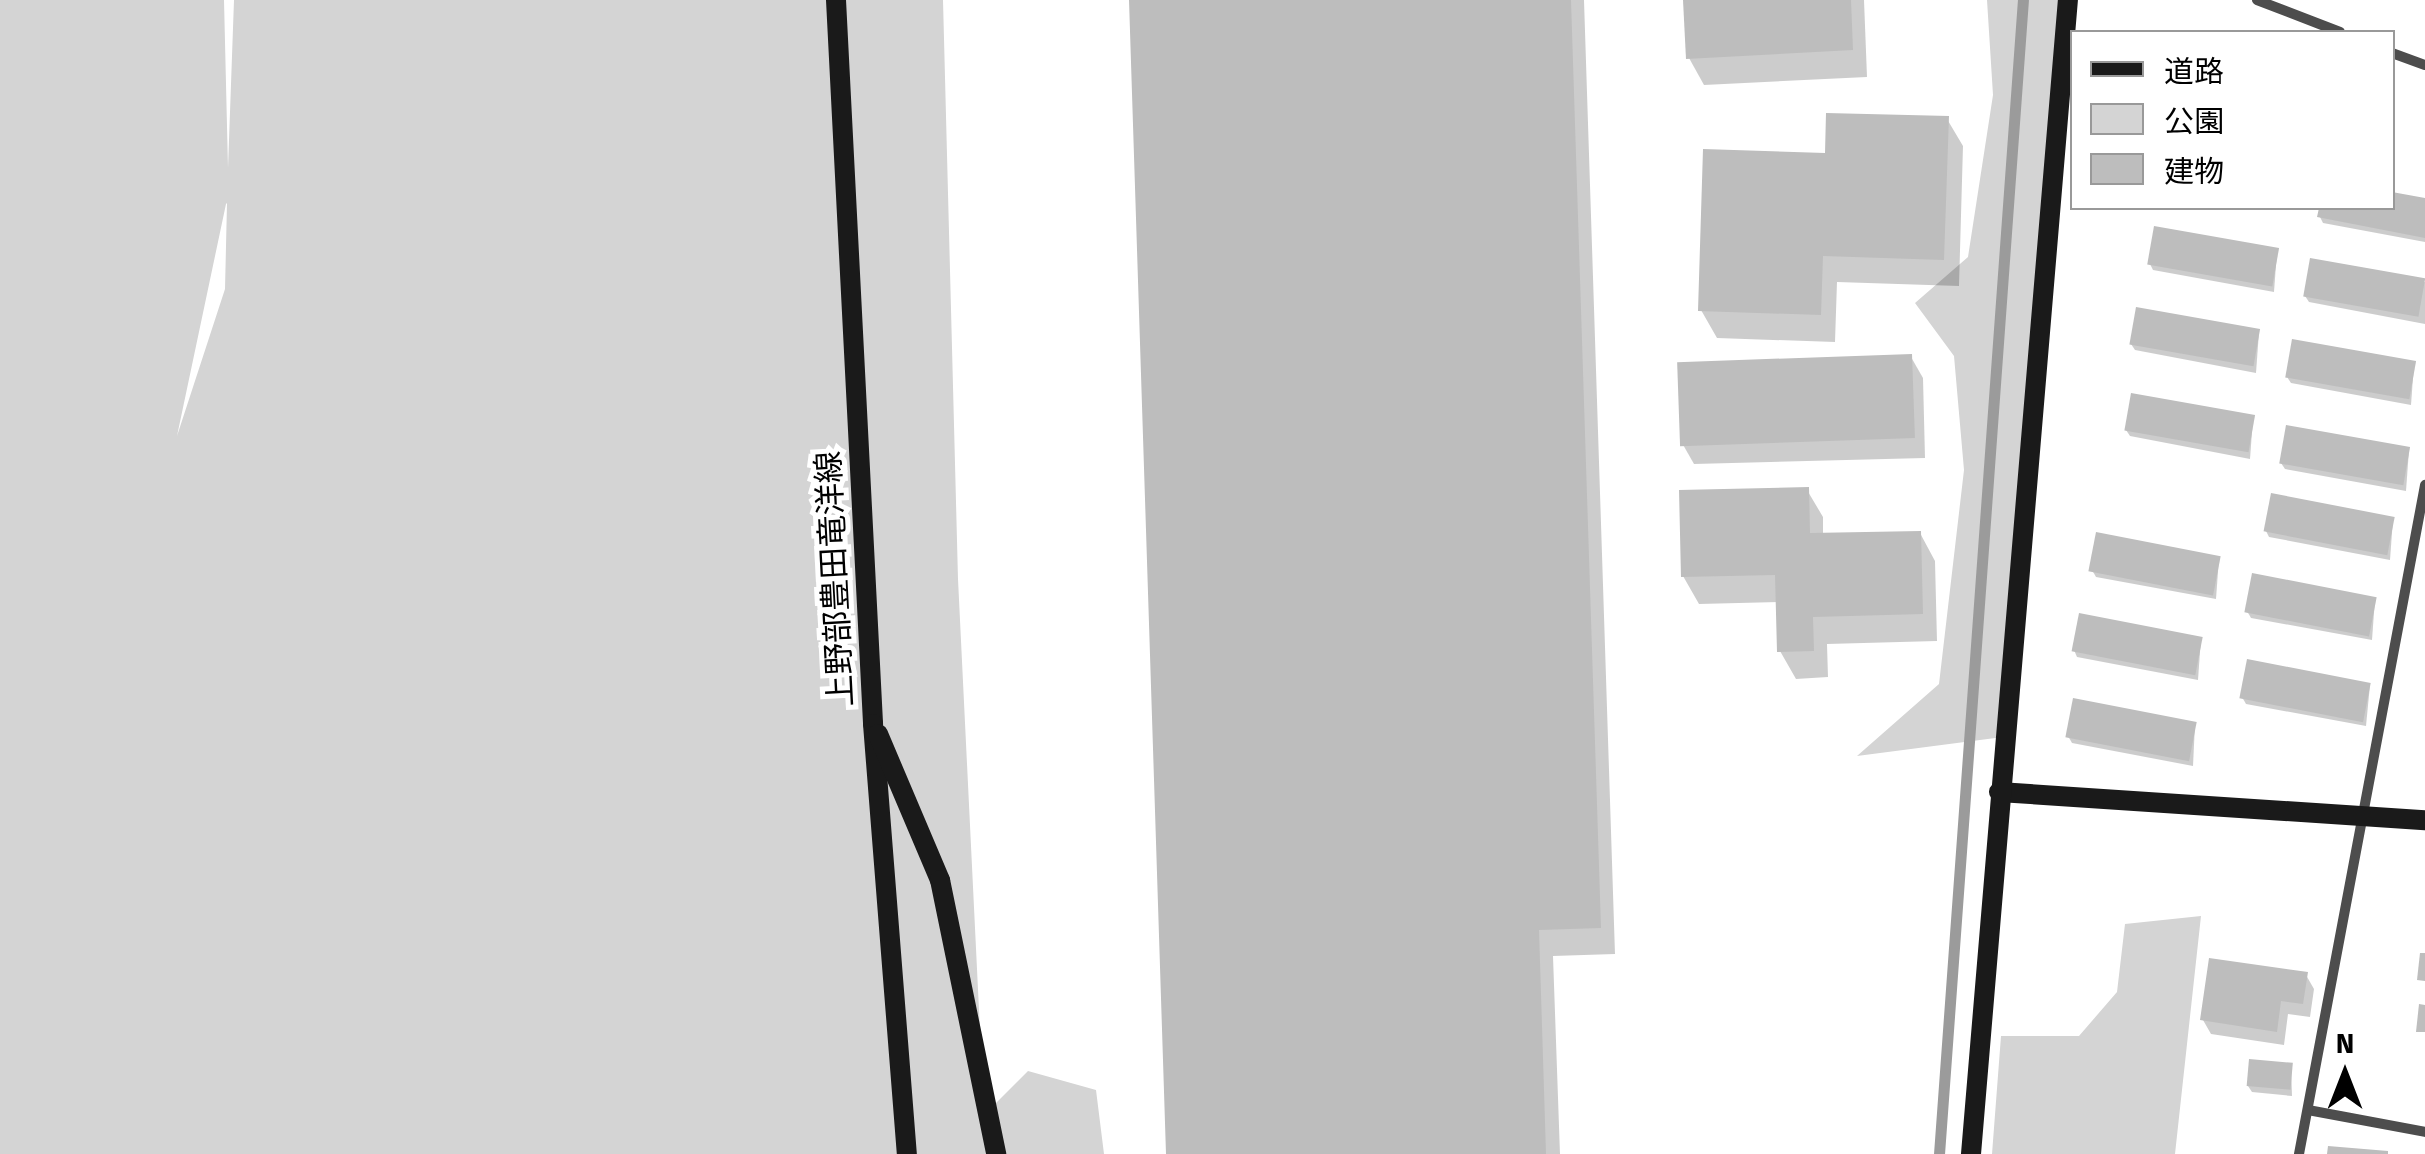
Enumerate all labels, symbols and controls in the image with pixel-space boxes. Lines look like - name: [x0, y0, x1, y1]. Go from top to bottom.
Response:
- legend: [2070, 30, 2395, 210]
- text: 道路: [2164, 54, 2224, 90]
- text: 公園: [2164, 104, 2224, 140]
- text: 建物: [2164, 154, 2224, 190]
- street label: 上野部豊田竜洋線: [809, 450, 861, 708]
- north arrow: [2295, 1024, 2395, 1124]
- text: N: [2336, 1027, 2354, 1060]

